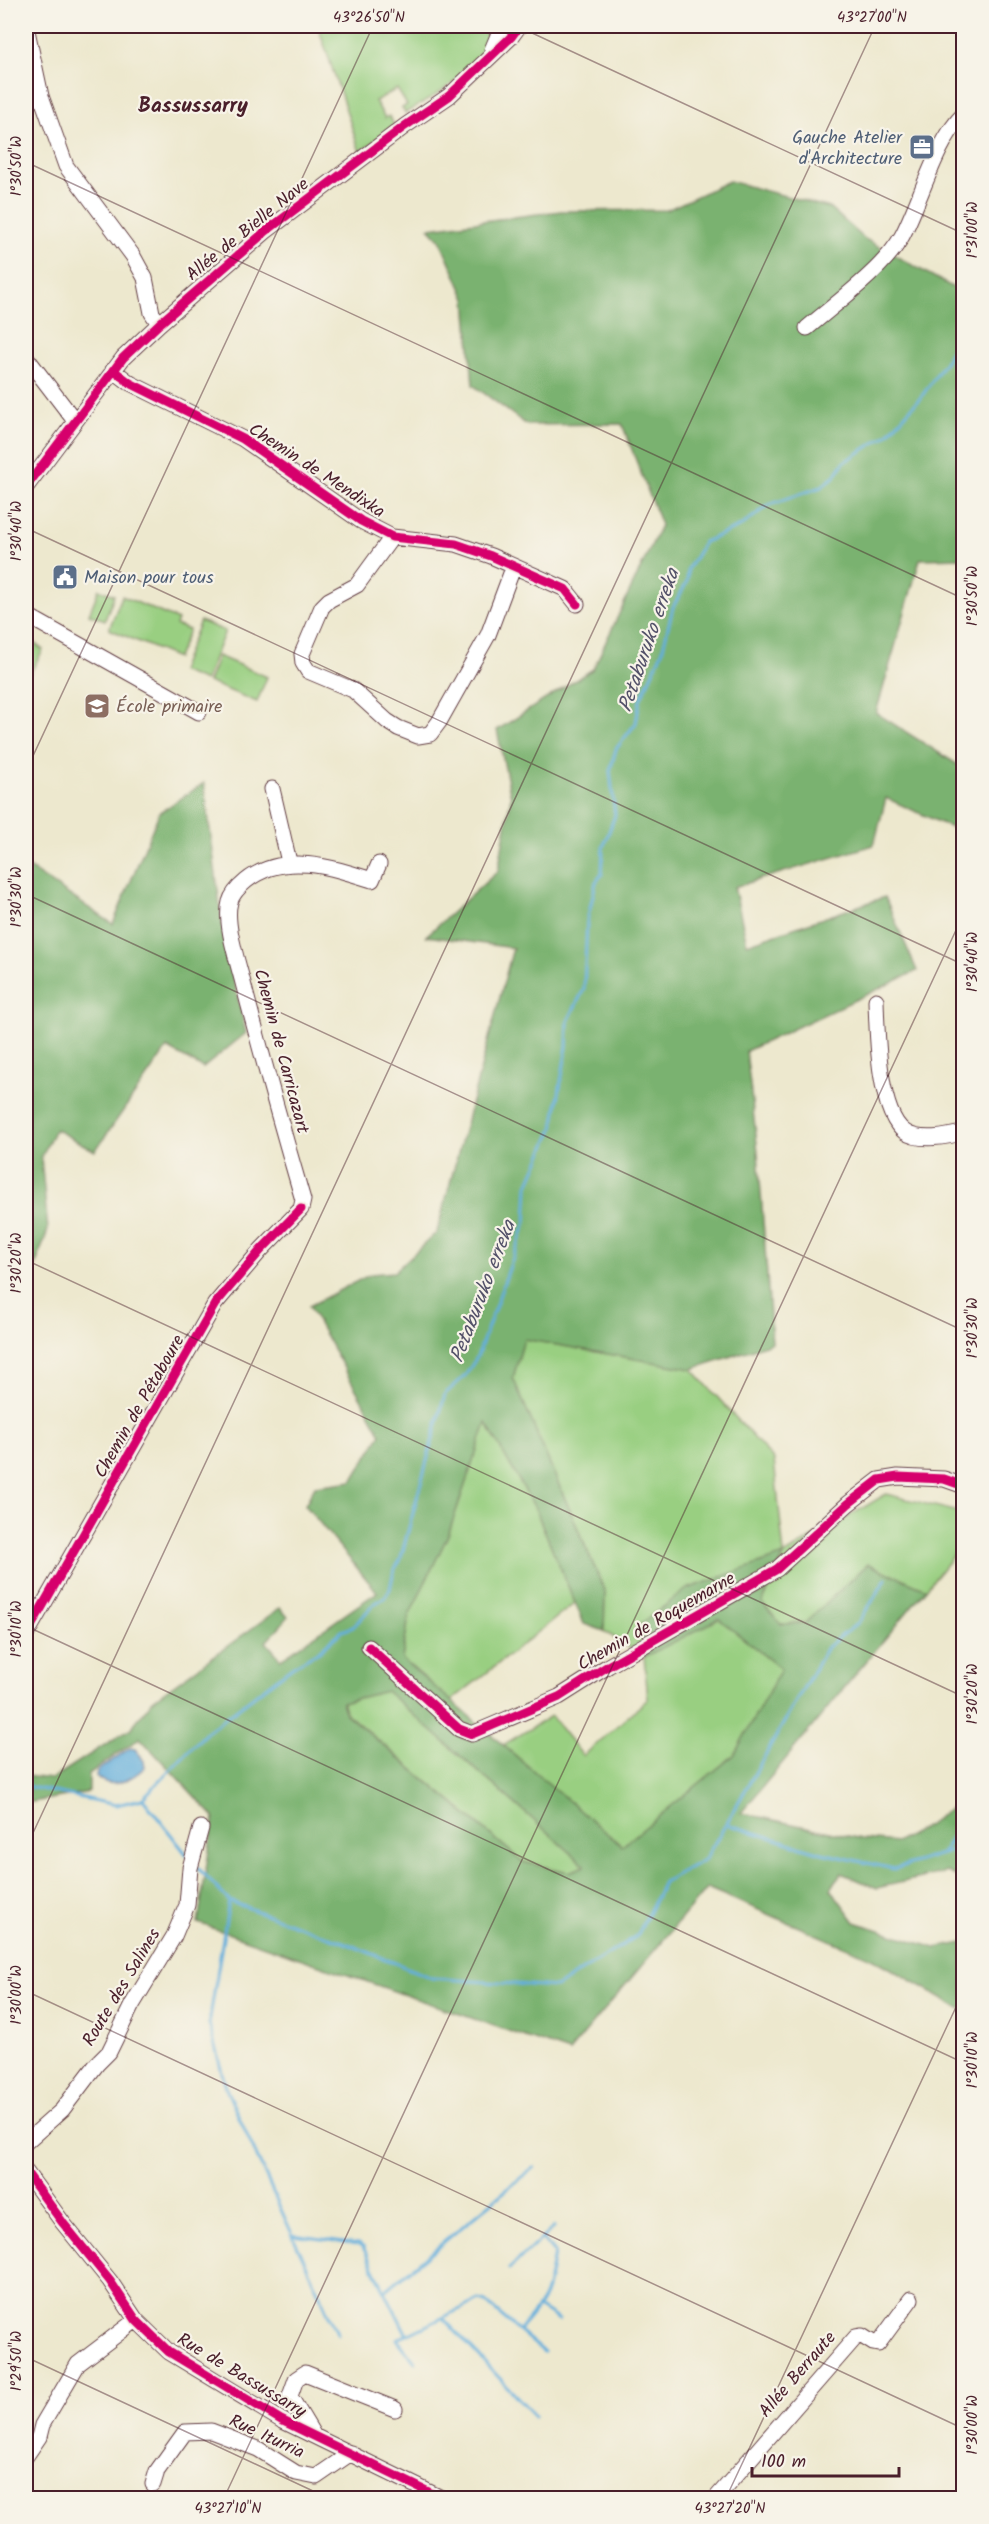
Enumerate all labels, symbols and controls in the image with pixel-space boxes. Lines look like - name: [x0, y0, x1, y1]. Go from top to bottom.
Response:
- text: 43°26'50"N: [333, 6, 405, 30]
- text: 43°27'00"N: [837, 6, 907, 30]
- district label: Bassussarry: [138, 90, 248, 123]
- place label: Gauche Atelier d'Architecture: [792, 124, 903, 174]
- office icon: Gauche Atelier d'Architecture: [907, 132, 937, 162]
- text: 1°30'50"W: [5, 136, 29, 196]
- street label: Allée de Bielle Nave: [180, 171, 316, 289]
- text: 1°31'00"W: [961, 201, 985, 258]
- street label: Chemin de Mendixka: [242, 416, 390, 526]
- text: 1°30'40"W: [5, 500, 29, 561]
- public building icon: Maison pour tous: [50, 562, 80, 592]
- water label: Petaburuko erreka: [610, 563, 690, 717]
- place label: Maison pour tous: [84, 564, 214, 593]
- text: 1°30'50"W: [961, 566, 985, 626]
- school or university icon: École primaire: [82, 691, 112, 721]
- place label: École primaire: [116, 693, 222, 722]
- text: 1°30'30"W: [5, 866, 29, 927]
- text: 1°30'40"W: [961, 931, 985, 992]
- street label: Chemin de Carricazart: [245, 966, 317, 1138]
- water label: Petaburuko erreka: [442, 1215, 526, 1367]
- text: 1°30'20"W: [5, 1232, 29, 1293]
- text: 1°30'30"W: [961, 1297, 985, 1358]
- street label: Chemin de Pétaboure: [87, 1330, 193, 1484]
- street label: Chemin de Roquemarne: [572, 1565, 741, 1680]
- text: 1°30'10"W: [5, 1600, 29, 1657]
- text: 1°30'20"W: [961, 1663, 985, 1724]
- street label: Route des Salines: [75, 1923, 169, 2053]
- text: 1°30'00"W: [5, 1965, 29, 2025]
- text: 1°30'10"W: [961, 2031, 985, 2088]
- street label: Allée Berraute: [752, 2325, 844, 2425]
- street label: Rue de Bassussarry: [171, 2326, 312, 2427]
- text: 1°29'50"W: [5, 2331, 29, 2391]
- text: 1°30'00"W: [961, 2395, 985, 2455]
- street label: Rue Iturria: [224, 2407, 309, 2467]
- scale bar: [752, 2440, 899, 2478]
- text: 100 m: [761, 2448, 806, 2477]
- text: 43°27'10"N: [194, 2497, 262, 2521]
- text: 43°27'20"N: [694, 2497, 766, 2521]

